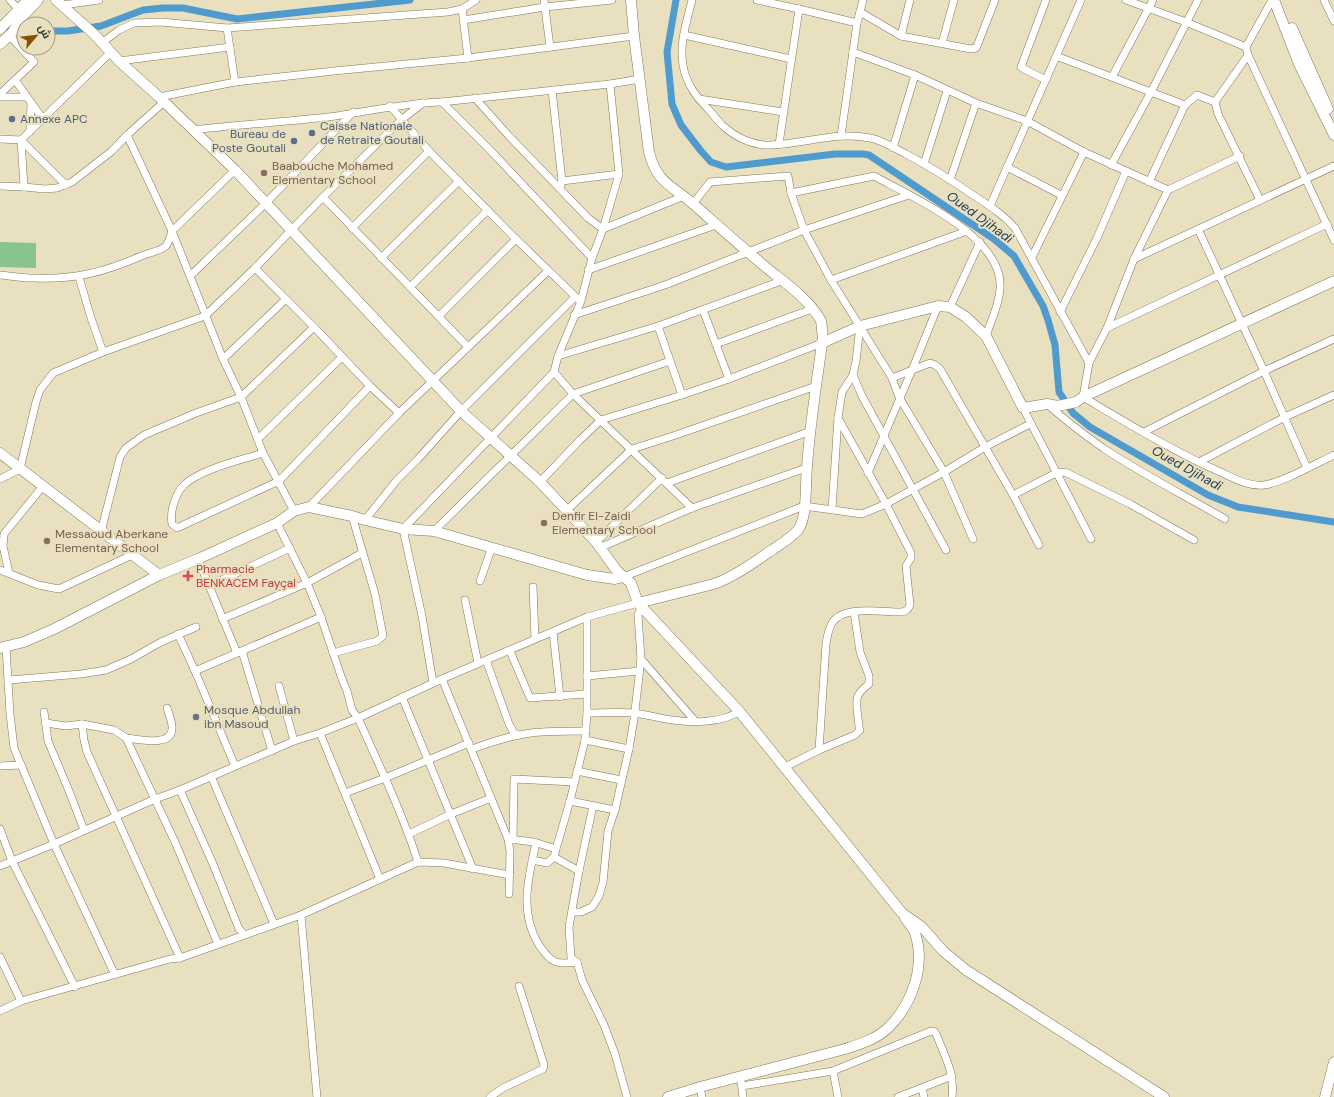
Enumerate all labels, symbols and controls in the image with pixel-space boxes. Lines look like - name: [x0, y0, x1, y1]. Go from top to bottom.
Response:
- north arrow: [16, 16, 56, 56]
- text: ش: [35, 22, 54, 41]
- place label: Annexe APC: [20, 111, 88, 127]
- marker: Annexe APC: [7, 114, 17, 124]
- place label: Caisse Nationale de Retraite Goutali: [320, 118, 424, 148]
- place label: Bureau de Poste Goutali: [212, 126, 286, 156]
- marker: Caisse Nationale de Retraite Goutali: [307, 128, 317, 138]
- marker: Bureau de Poste Goutali: [289, 136, 299, 146]
- place label: Baabouche Mohamed Elementary School: [272, 158, 393, 188]
- marker: Baabouche Mohamed Elementary School: [259, 168, 269, 178]
- water label: Oued Djihadi: [943, 187, 1017, 247]
- water label: Oued Djihadi: [1149, 442, 1226, 495]
- place label: Denfir El-Zaidi Elementary School: [552, 508, 656, 538]
- marker: Denfir El-Zaidi Elementary School: [539, 518, 549, 528]
- place label: Messaoud Aberkane Elementary School: [55, 526, 168, 556]
- marker: Messaoud Aberkane Elementary School: [42, 536, 52, 546]
- place label: Pharmacie BENKACEM Fayçal: [196, 561, 296, 591]
- marker: Pharmacie BENKACEM Fayçal: [183, 571, 193, 581]
- place label: Mosque Abdullah ibn Masoud: [204, 702, 300, 732]
- marker: Mosque Abdullah ibn Masoud: [191, 712, 201, 722]

